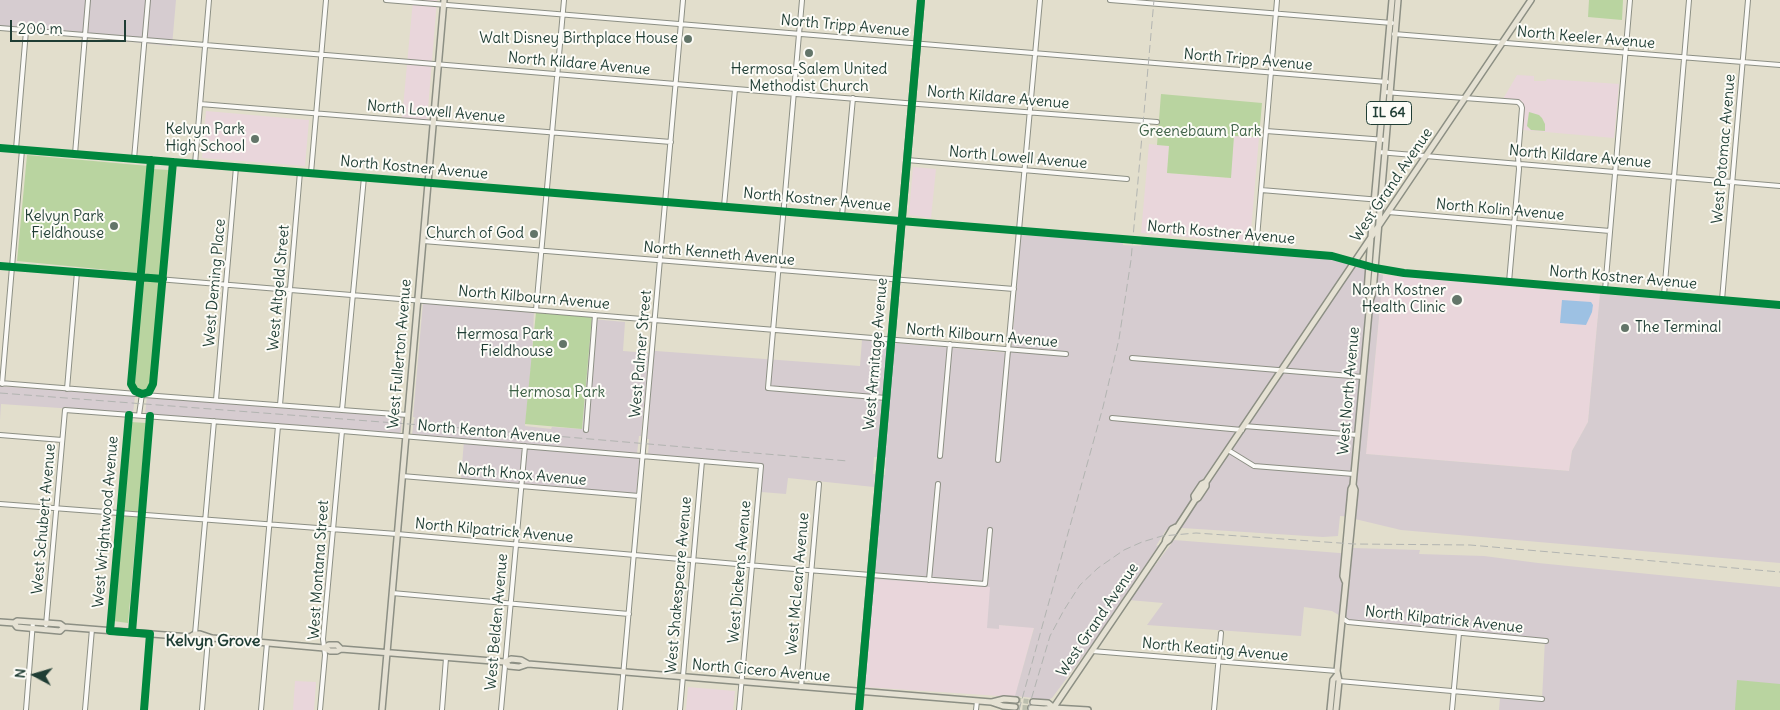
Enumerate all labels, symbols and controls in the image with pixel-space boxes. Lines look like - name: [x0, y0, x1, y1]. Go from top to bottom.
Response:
- scale bar: [12, 10, 129, 42]
- street label: North Tripp Avenue: [780, 11, 910, 41]
- text: 200 m: [18, 19, 63, 38]
- street label: North Keeler Avenue: [1516, 23, 1656, 53]
- place label: Walt Disney Birthplace House: [479, 30, 678, 48]
- marker: Walt Disney Birthplace House: [682, 33, 694, 45]
- street label: North Tripp Avenue: [1183, 45, 1313, 75]
- marker: Hermosa-Salem United Methodist Church: [803, 47, 815, 59]
- street label: North Kildare Avenue: [507, 49, 651, 79]
- place label: Hermosa-Salem United Methodist Church: [731, 61, 887, 96]
- street label: West Potomac Avenue: [1708, 73, 1740, 225]
- street label: North Kildare Avenue: [926, 83, 1070, 113]
- street label: North Lowell Avenue: [366, 97, 506, 127]
- road number: IL 64: [1366, 102, 1412, 125]
- place label: Kelvyn Park High School: [165, 121, 245, 156]
- park label: Greenebaum Park: [1139, 123, 1261, 141]
- street label: West Grand Avenue: [1347, 125, 1437, 245]
- marker: Kelvyn Park High School: [249, 133, 261, 145]
- street label: North Kildare Avenue: [1508, 142, 1652, 172]
- street label: North Lowell Avenue: [948, 143, 1088, 173]
- street label: North Kostner Avenue: [339, 153, 489, 183]
- street label: North Kostner Avenue: [742, 185, 892, 215]
- street label: North Kolin Avenue: [1435, 195, 1565, 225]
- place label: Kelvyn Park Fieldhouse: [25, 208, 104, 243]
- street label: West Deming Place: [200, 218, 230, 348]
- street label: North Kostner Avenue: [1146, 218, 1296, 248]
- marker: Kelvyn Park Fieldhouse: [108, 220, 120, 232]
- street label: West Altgeld Street: [265, 224, 293, 352]
- place label: Church of God: [426, 225, 524, 243]
- marker: Church of God: [528, 228, 540, 240]
- street label: North Kenneth Avenue: [642, 238, 796, 270]
- street label: North Kostner Avenue: [1548, 263, 1698, 293]
- street label: West Armitage Avenue: [860, 277, 892, 431]
- street label: West Fullerton Avenue: [384, 278, 416, 430]
- street label: North Kilbourn Avenue: [457, 282, 611, 314]
- place label: North Kostner Health Clinic: [1352, 282, 1446, 317]
- street label: West Palmer Street: [626, 289, 656, 419]
- marker: North Kostner Health Clinic: [1450, 293, 1464, 307]
- place label: The Terminal: [1635, 319, 1721, 337]
- street label: North Kilbourn Avenue: [905, 320, 1059, 352]
- marker: The Terminal: [1619, 322, 1631, 334]
- place label: Hermosa Park Fieldhouse: [457, 326, 553, 361]
- street label: West North Avenue: [1334, 326, 1364, 456]
- marker: Hermosa Park Fieldhouse: [557, 338, 569, 350]
- park label: Hermosa Park: [509, 384, 605, 402]
- street label: North Kenton Avenue: [417, 417, 561, 447]
- street label: West Wrightwood Avenue: [90, 435, 122, 609]
- street label: West Schubert Avenue: [28, 443, 60, 595]
- street label: North Knox Avenue: [457, 460, 587, 490]
- street label: West Shakespeare Avenue: [662, 496, 696, 674]
- street label: West Montana Street: [305, 499, 333, 641]
- street label: West Dickens Avenue: [725, 500, 755, 644]
- street label: West McLean Avenue: [783, 512, 813, 656]
- street label: North Kilpatrick Avenue: [414, 515, 574, 547]
- street label: West Belden Avenue: [482, 553, 512, 691]
- street label: West Grand Avenue: [1053, 560, 1143, 680]
- street label: North Kilpatrick Avenue: [1364, 603, 1524, 637]
- district label: Kelvyn Grove: [166, 631, 260, 651]
- street label: North Keating Avenue: [1141, 635, 1289, 665]
- north arrow: [10, 650, 60, 700]
- street label: North Cicero Avenue: [691, 656, 831, 686]
- text: N: [11, 668, 30, 679]

